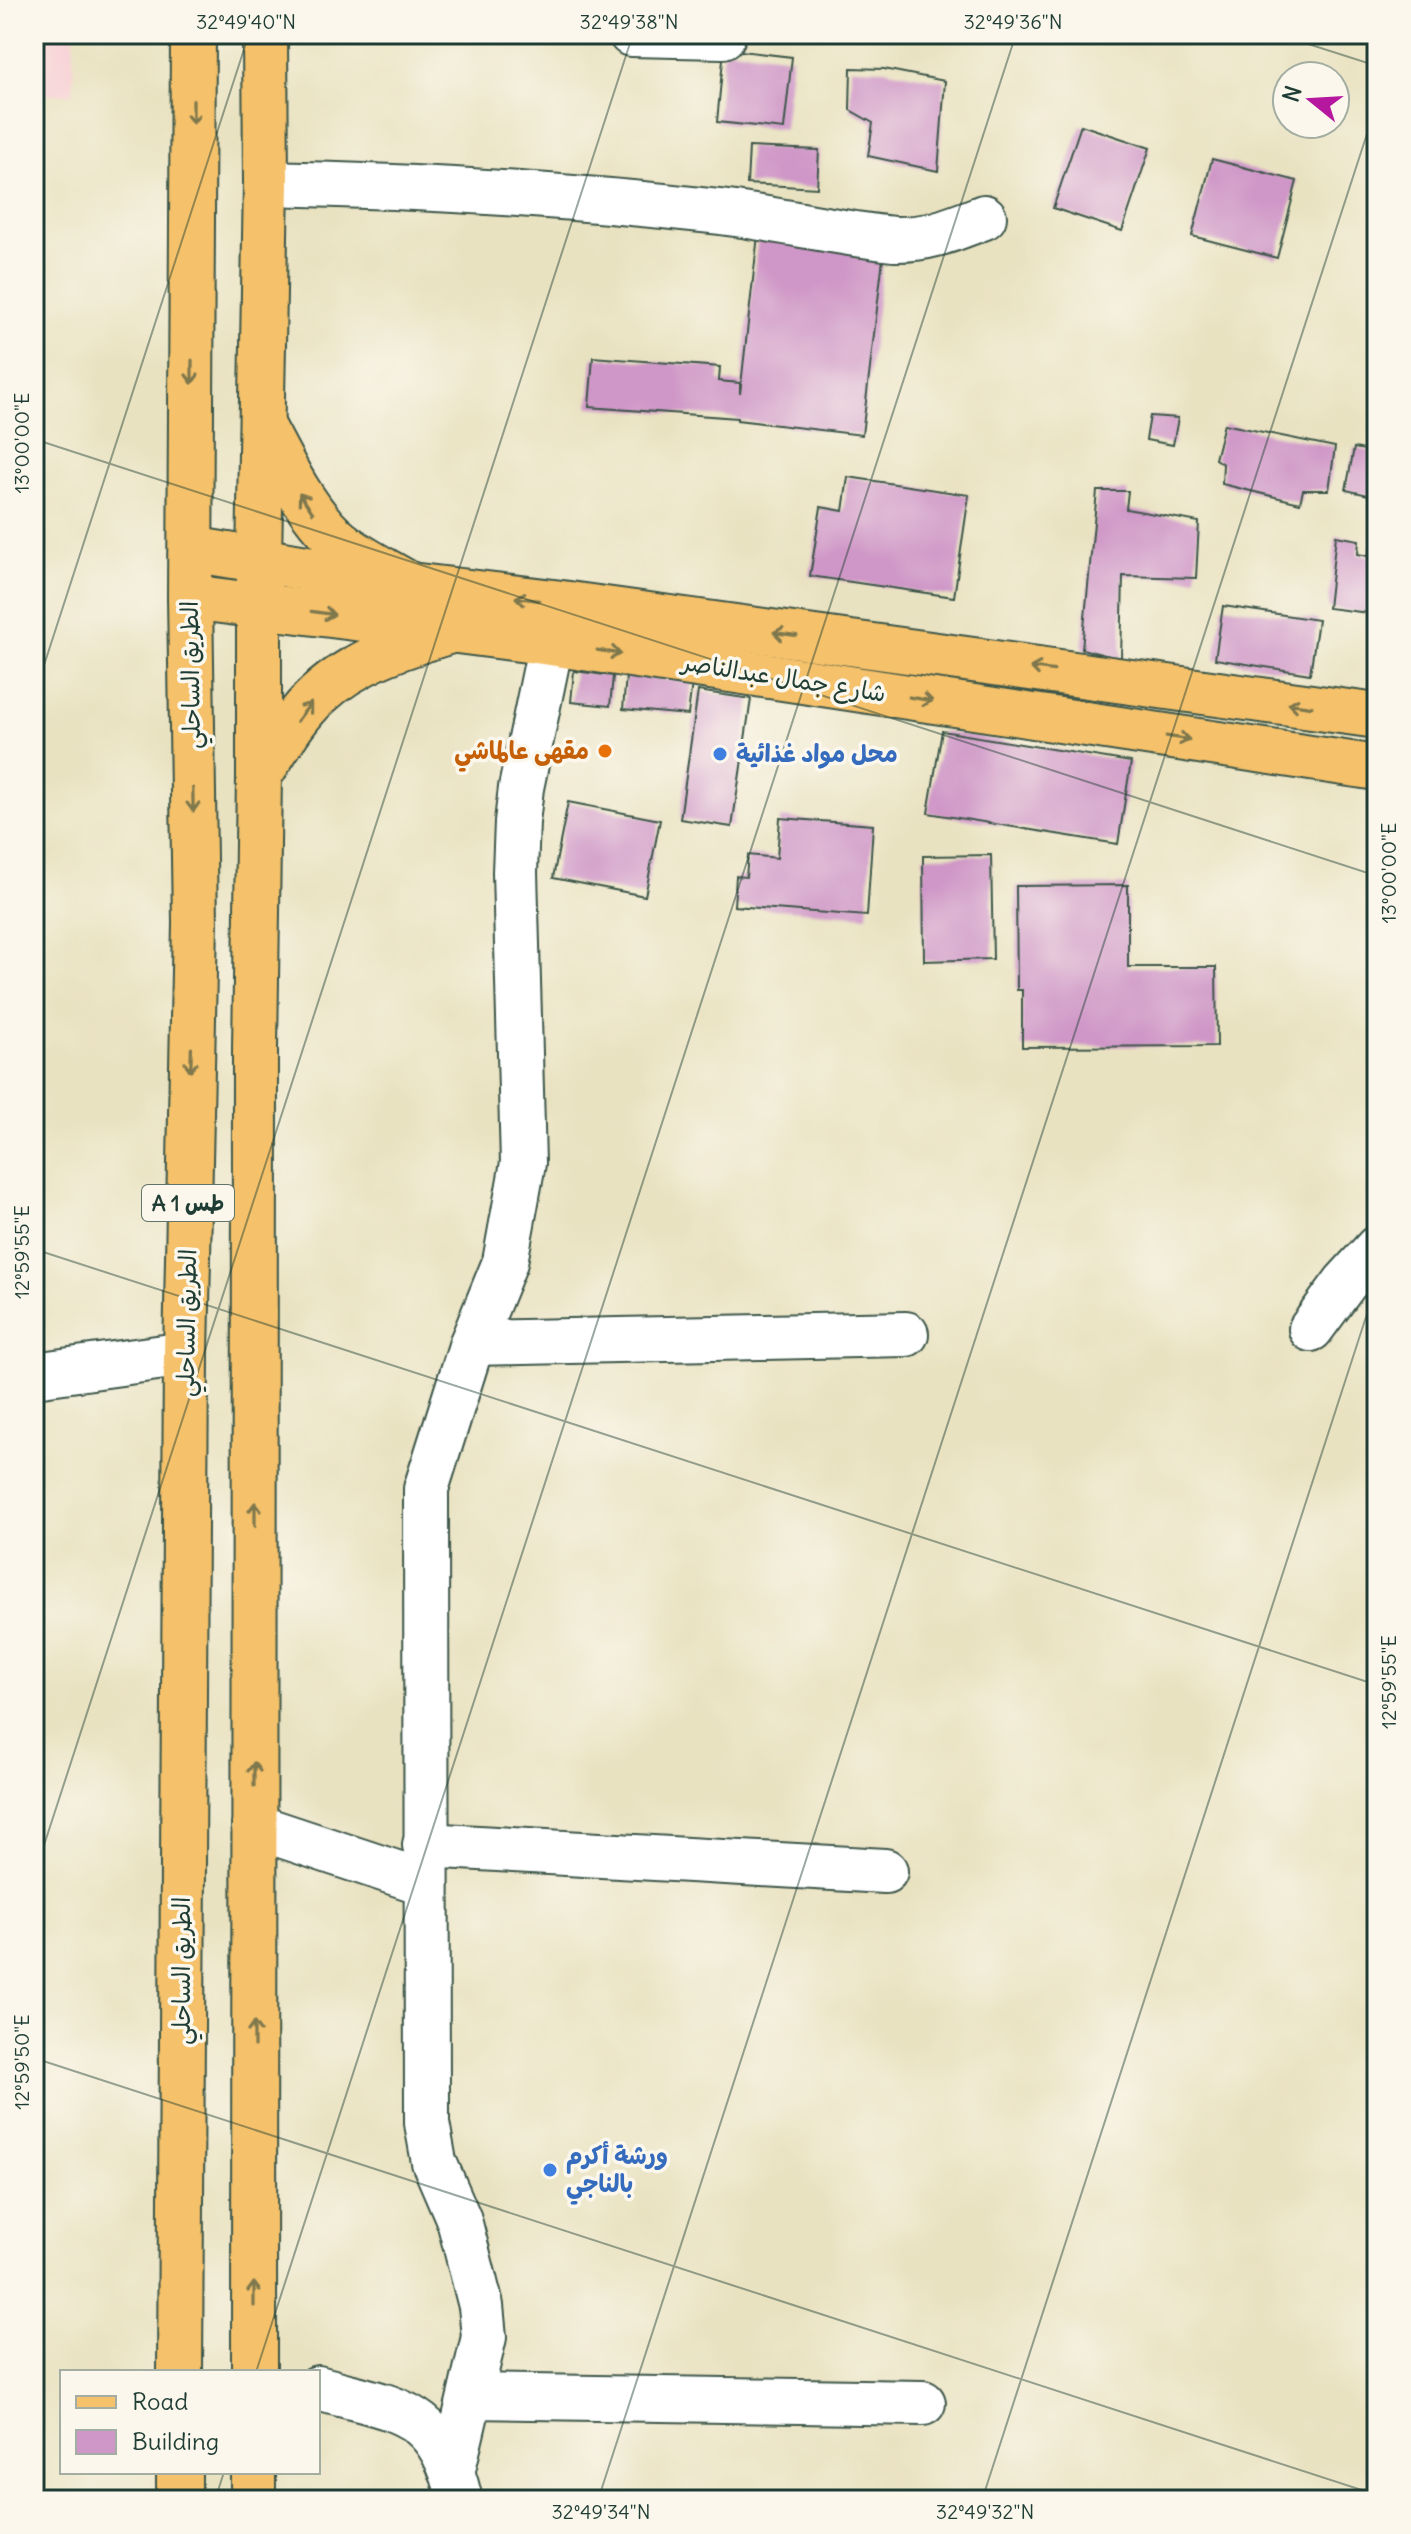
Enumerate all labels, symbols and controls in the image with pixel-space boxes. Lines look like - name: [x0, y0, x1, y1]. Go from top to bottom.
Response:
- text: 32°49'40"N: [196, 9, 296, 34]
- text: 32°49'38"N: [580, 9, 678, 34]
- text: 32°49'36"N: [964, 9, 1062, 34]
- north arrow: [1271, 60, 1351, 140]
- text: N: [1276, 82, 1308, 105]
- one-way arrow: [185, 98, 201, 125]
- one-way arrow: [184, 358, 200, 385]
- text: 13°00'00"E: [9, 392, 34, 494]
- one-way arrow: [298, 492, 314, 514]
- one-way arrow: [514, 591, 541, 606]
- street label: الطريق الساحلي: [174, 601, 213, 749]
- one-way arrow: [310, 606, 335, 621]
- one-way arrow: [773, 626, 798, 641]
- one-way arrow: [596, 645, 621, 660]
- street label: شارع جمال عبدالناصر: [678, 646, 888, 711]
- one-way arrow: [1030, 661, 1055, 676]
- one-way arrow: [908, 692, 933, 707]
- one-way arrow: [1288, 697, 1313, 712]
- one-way arrow: [296, 702, 313, 723]
- one-way arrow: [1165, 731, 1190, 746]
- place label: مقهى عالماشي: [454, 735, 589, 772]
- place label: محل مواد غذائية: [736, 738, 898, 769]
- marker: مقهى عالماشي: [596, 742, 614, 760]
- marker: محل مواد غذائية: [711, 745, 729, 763]
- one-way arrow: [185, 786, 201, 813]
- text: 13°00'00"E: [1376, 822, 1401, 924]
- one-way arrow: [183, 1046, 198, 1073]
- road number: A 1 طس: [142, 1185, 234, 1221]
- text: 12°59'55"E: [9, 1205, 34, 1299]
- street label: الطريق الساحلي: [170, 1249, 209, 1397]
- one-way arrow: [247, 1501, 263, 1528]
- text: 12°59'55"E: [1376, 1635, 1401, 1729]
- one-way arrow: [246, 1761, 262, 1788]
- street label: الطريق الساحلي: [166, 1897, 203, 2045]
- text: 12°59'50"E: [9, 2014, 34, 2110]
- one-way arrow: [246, 2021, 262, 2048]
- place label: ورشة أكرم بالناجي: [566, 2140, 668, 2205]
- marker: ورشة أكرم بالناجي: [541, 2161, 559, 2179]
- one-way arrow: [246, 2281, 262, 2308]
- legend: [60, 2370, 320, 2474]
- text: Road: [132, 2386, 188, 2416]
- text: Building: [132, 2426, 219, 2456]
- text: 32°49'34"N: [552, 2499, 651, 2524]
- text: 32°49'32"N: [936, 2499, 1034, 2524]

